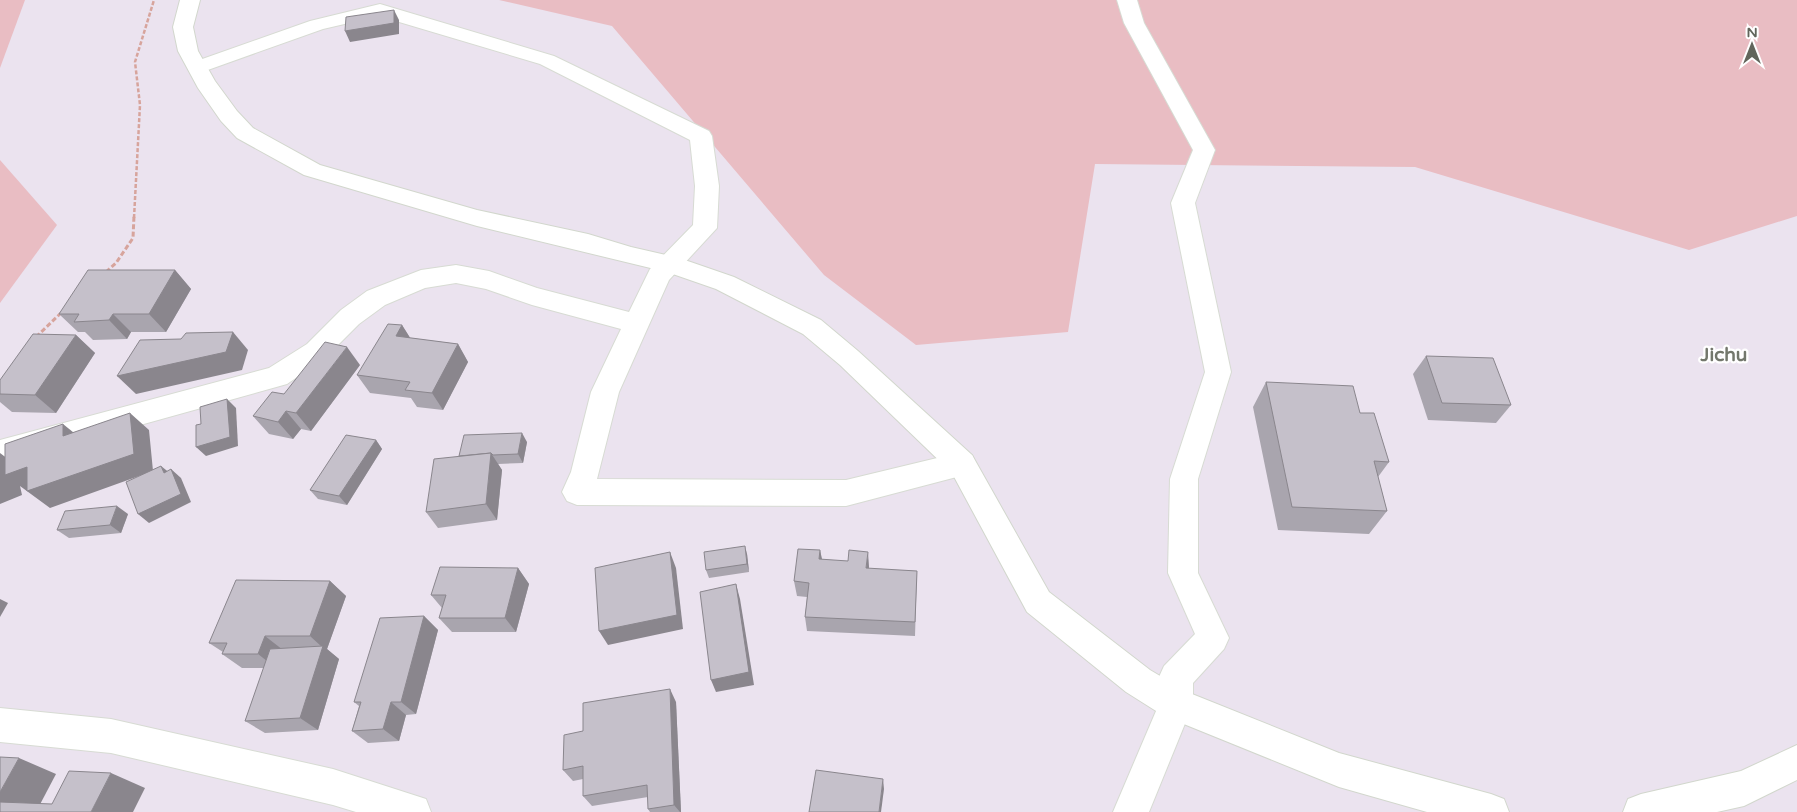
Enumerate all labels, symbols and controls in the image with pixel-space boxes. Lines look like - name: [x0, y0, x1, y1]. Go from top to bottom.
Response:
- north arrow: [1727, 20, 1777, 70]
- text: N: [1746, 24, 1758, 41]
- district label: Jichu: [1700, 344, 1747, 366]

